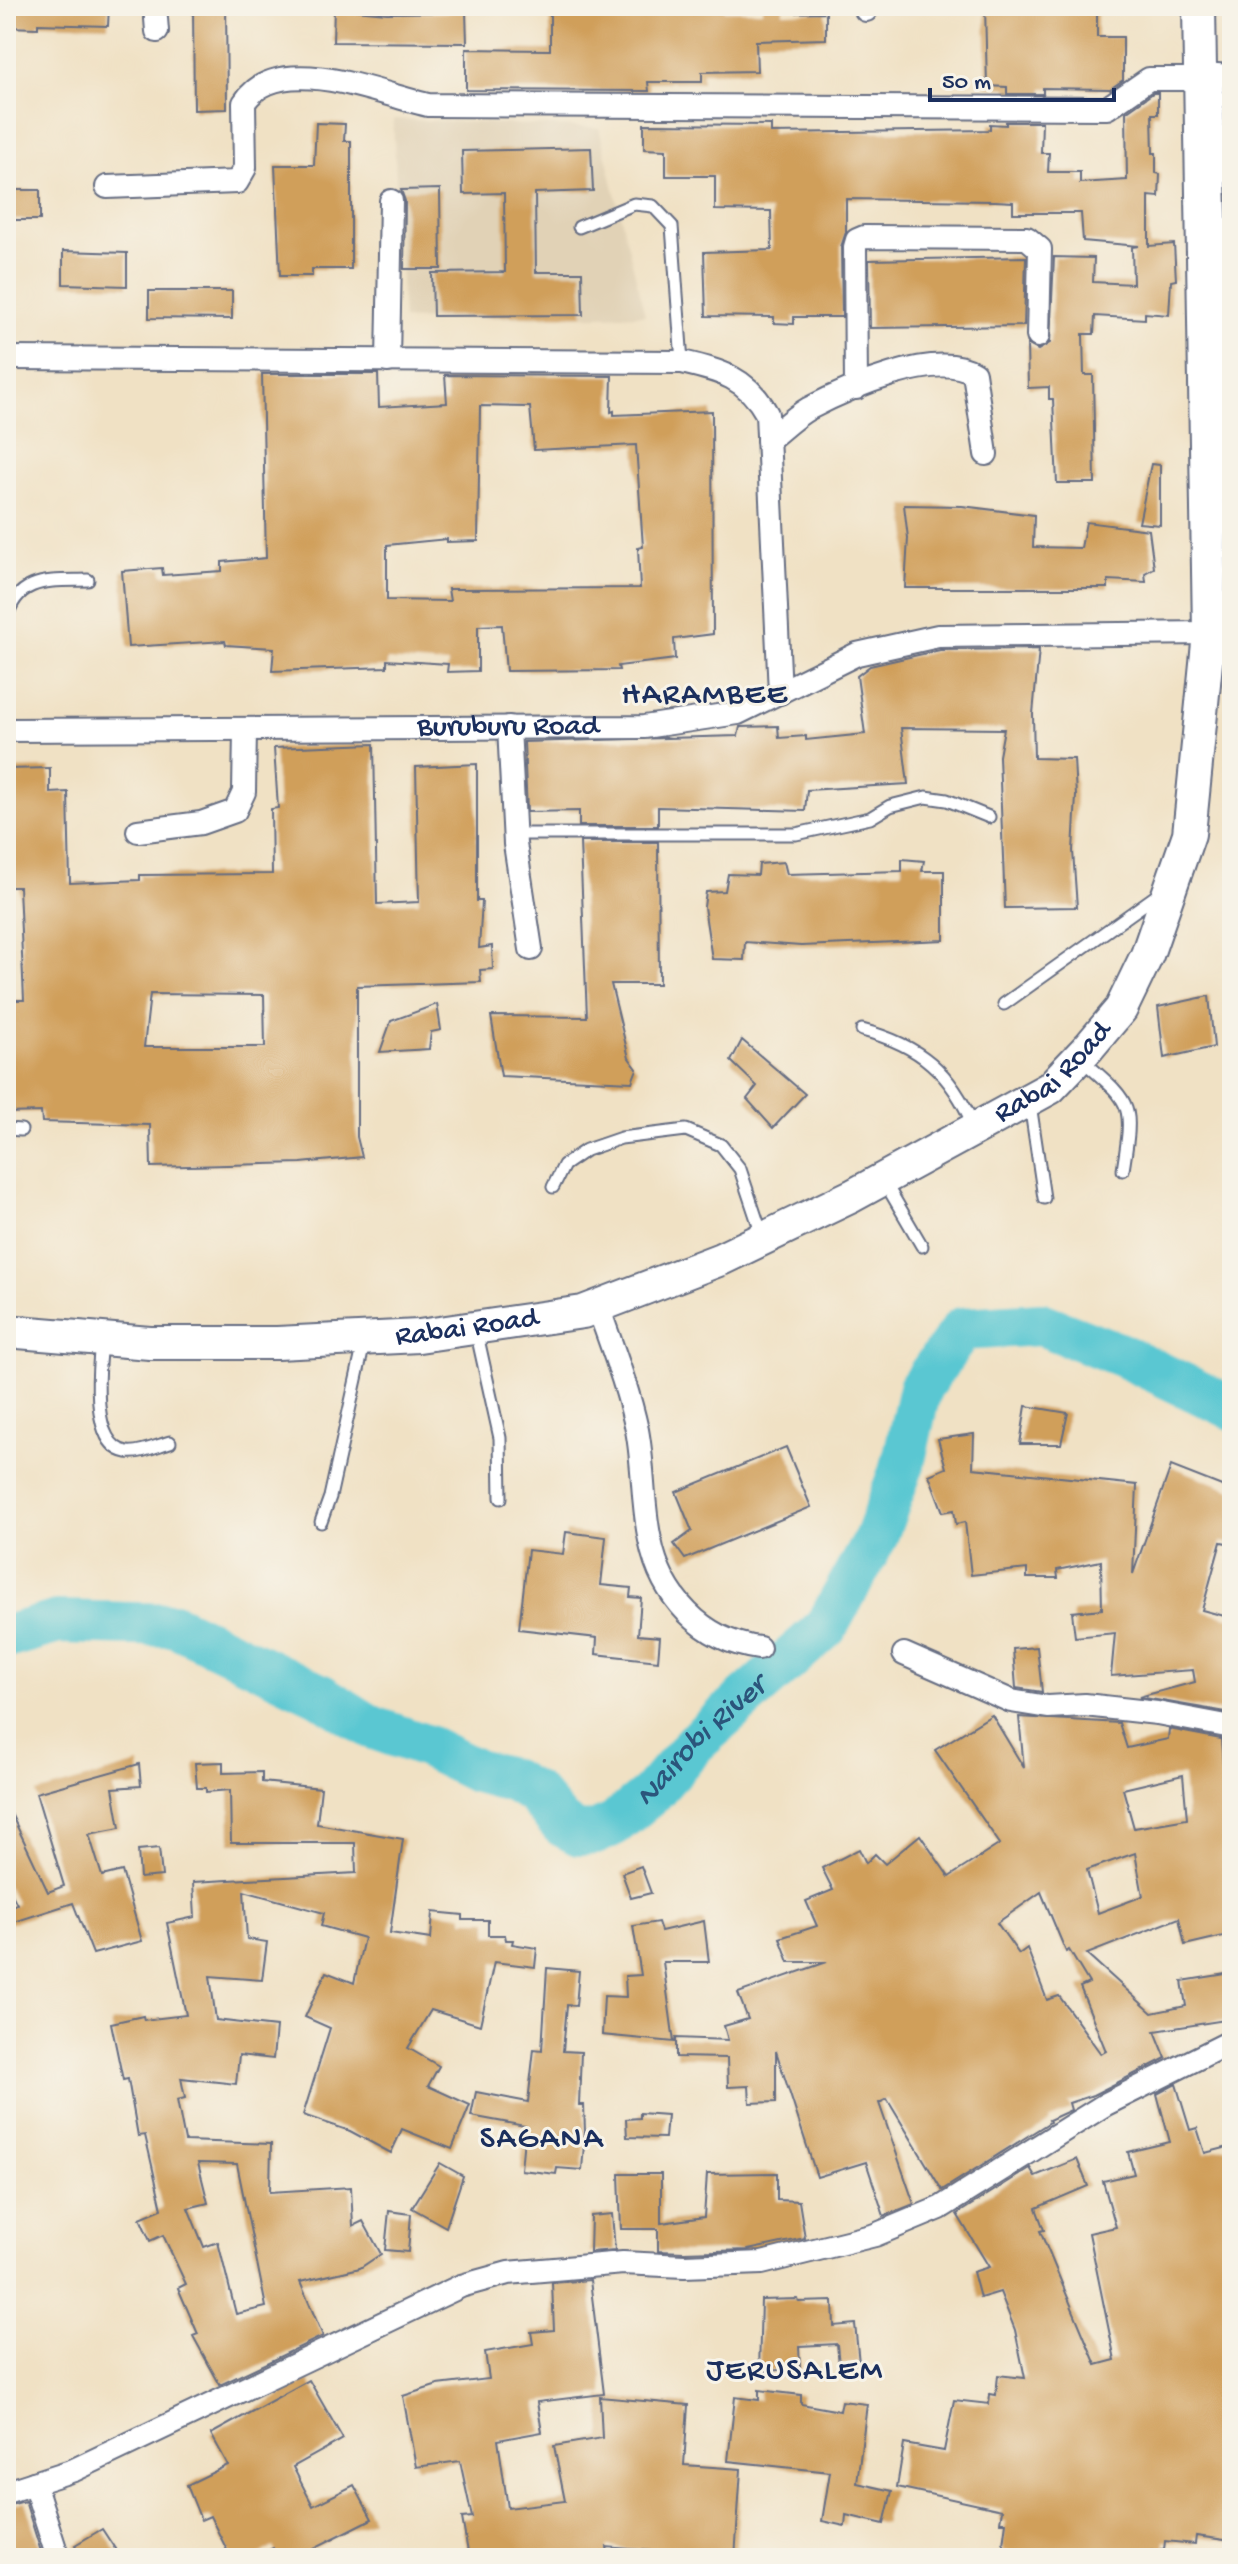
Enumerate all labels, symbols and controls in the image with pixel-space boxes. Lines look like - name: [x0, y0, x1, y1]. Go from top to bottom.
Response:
- scale bar: [930, 52, 1114, 102]
- text: 50 m: [942, 69, 991, 98]
- district label: HARAMBEE: [621, 677, 789, 715]
- street label: Buruburu Road: [416, 710, 601, 746]
- street label: Rabai Road: [989, 1013, 1122, 1132]
- street label: Rabai Road: [394, 1301, 543, 1355]
- water label: Nairobi River: [629, 1665, 780, 1817]
- district label: SAGANA: [480, 2121, 604, 2159]
- district label: JERUSALEM: [706, 2353, 884, 2391]

